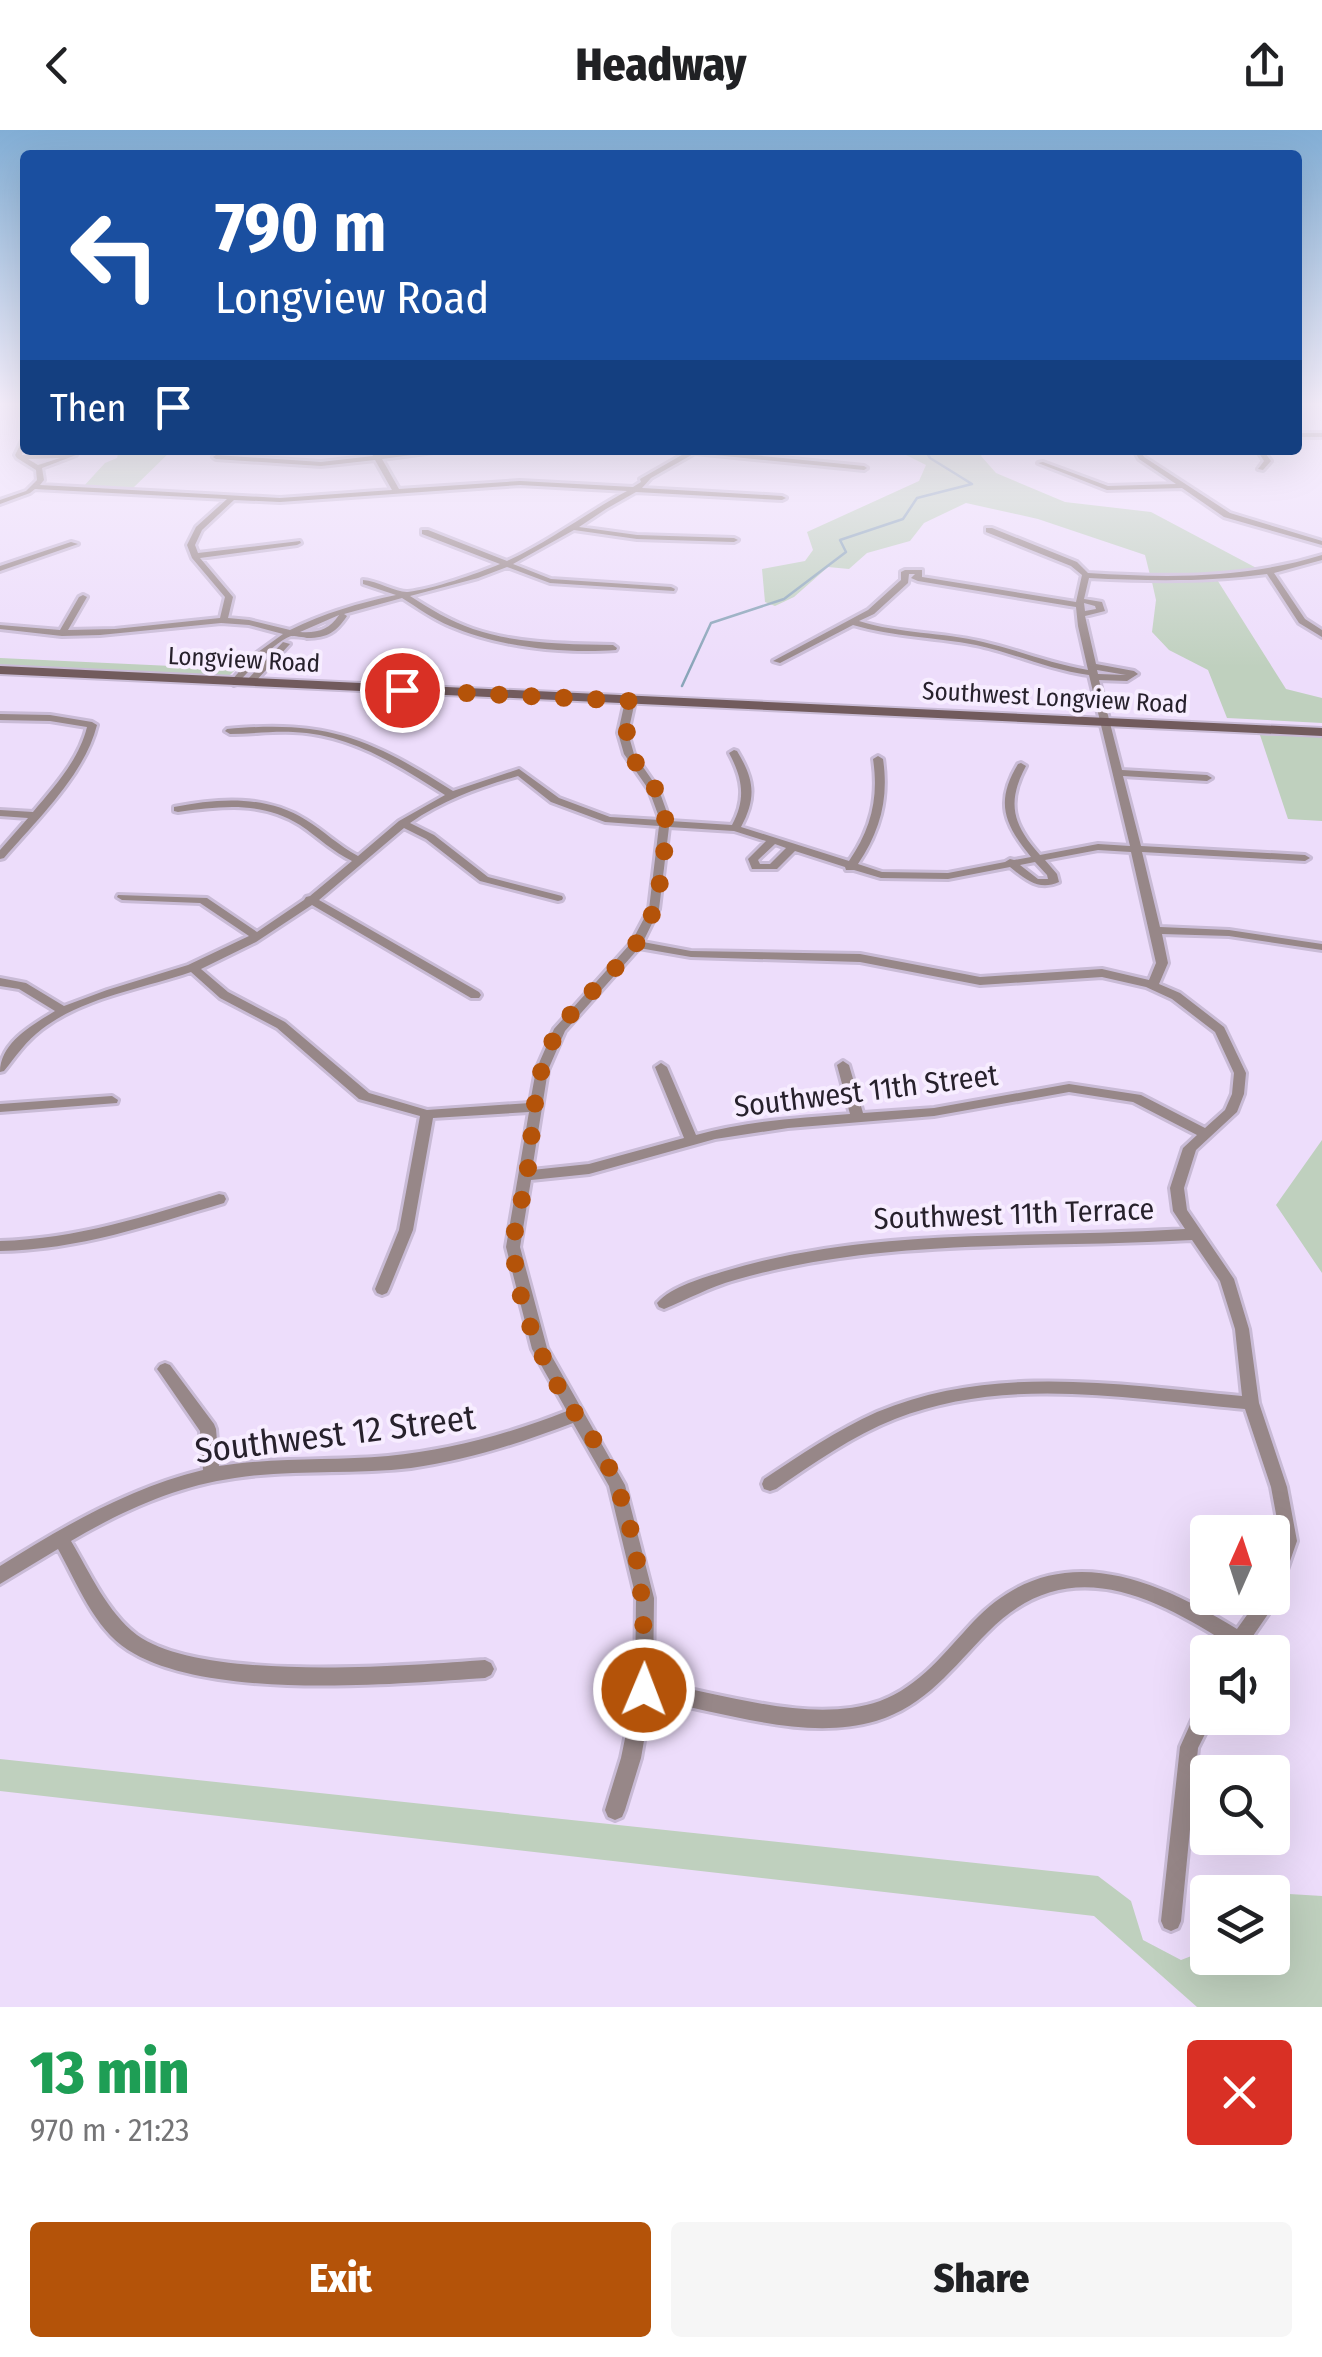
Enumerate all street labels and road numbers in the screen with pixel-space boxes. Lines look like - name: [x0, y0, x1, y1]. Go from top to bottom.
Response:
- street label: Longview Road: [167, 641, 321, 679]
- street label: Southwest Longview Road: [921, 676, 1189, 720]
- street label: Southwest 11th Street: [732, 1057, 1000, 1125]
- street label: Southwest 11th Terrace: [873, 1191, 1155, 1237]
- street label: Southwest 12 Street: [192, 1396, 478, 1472]

